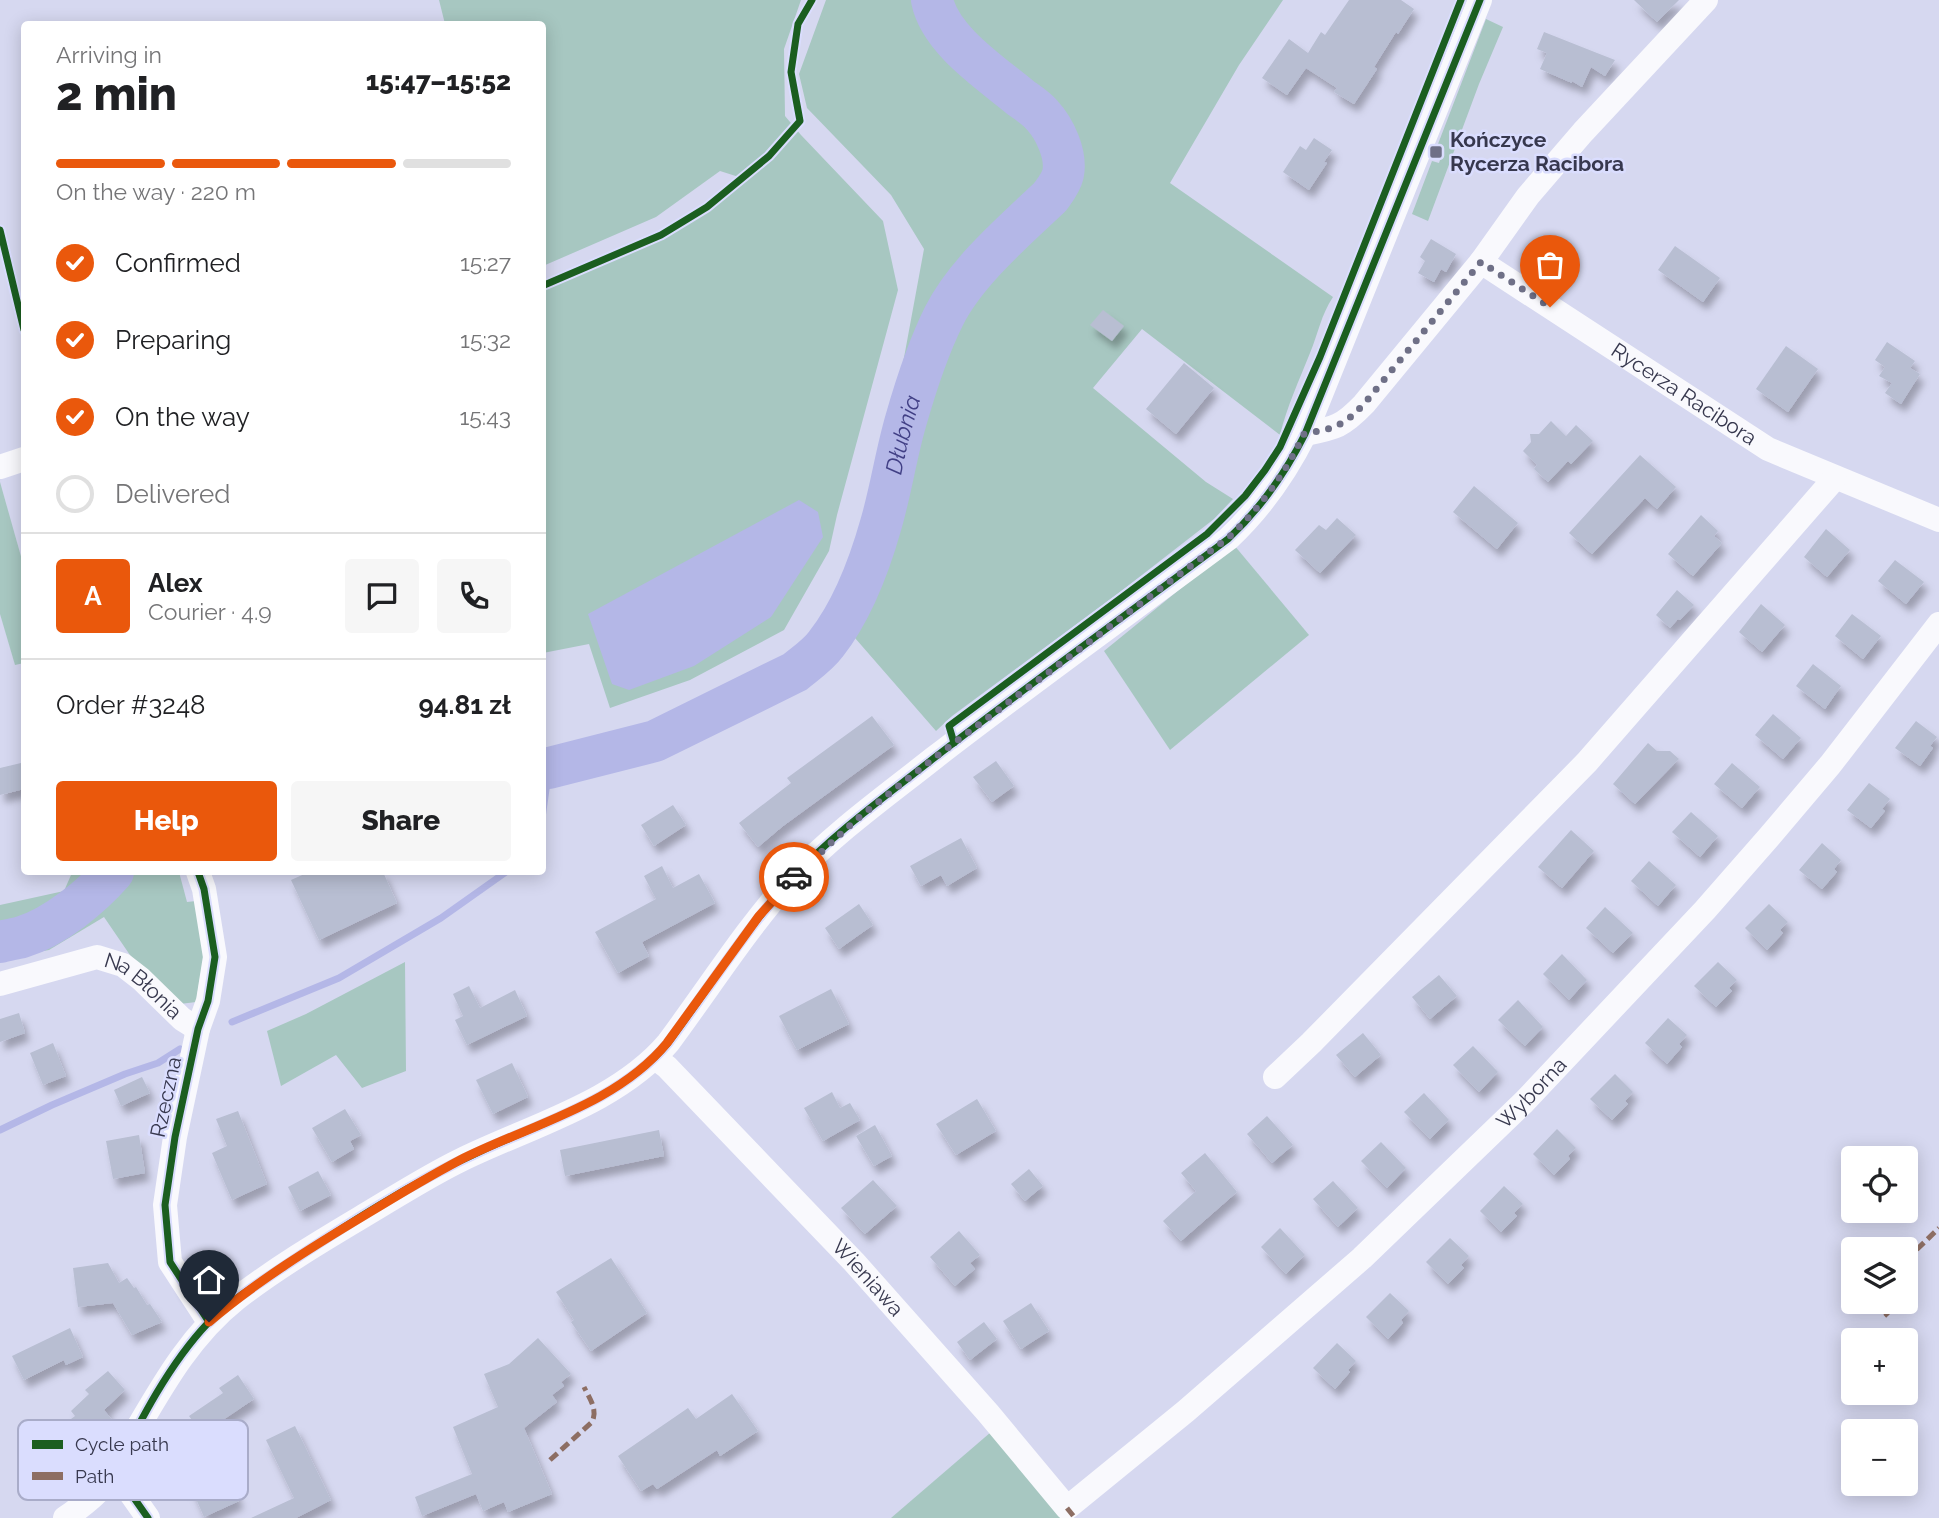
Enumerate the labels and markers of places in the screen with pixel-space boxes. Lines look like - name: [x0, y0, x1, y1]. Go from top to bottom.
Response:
- place label: Kończyce Rycerza Racibora: [1450, 127, 1624, 176]
- marker: Kończyce Rycerza Racibora: [1428, 144, 1444, 160]
- pin: [1520, 235, 1580, 307]
- pin: [179, 1250, 239, 1322]

